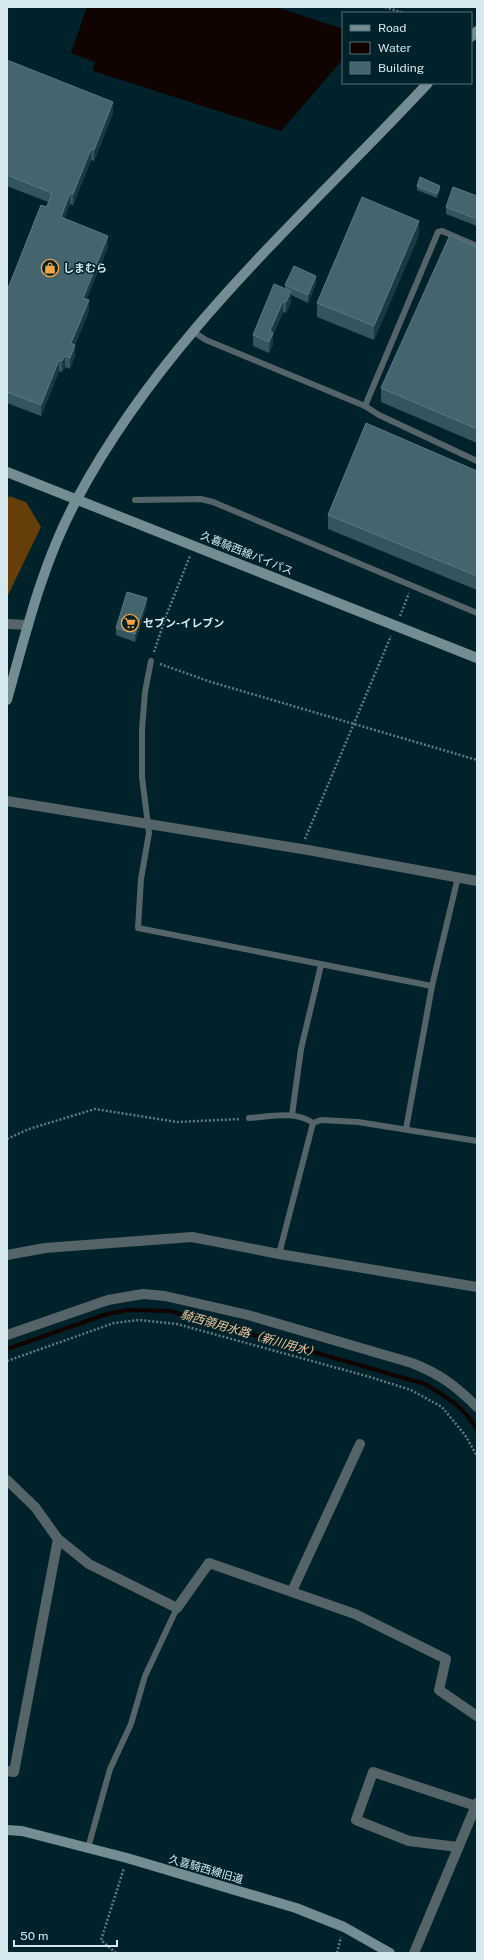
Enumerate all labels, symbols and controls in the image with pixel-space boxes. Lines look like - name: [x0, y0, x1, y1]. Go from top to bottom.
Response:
- legend: [342, 12, 472, 84]
- text: Road: [378, 21, 406, 35]
- text: Water: [378, 41, 412, 55]
- text: Building: [378, 61, 424, 75]
- shop icon: しまむら: [40, 258, 60, 278]
- place label: しまむら: [63, 262, 107, 274]
- street label: 久喜騎西線バイパス: [199, 529, 295, 577]
- supermarket icon: セブン-イレブン: [120, 613, 140, 633]
- place label: セブン-イレブン: [143, 617, 224, 629]
- water label: 騎西領用水路（新川用水）: [179, 1307, 321, 1361]
- street label: 久喜騎西線旧道: [167, 1853, 245, 1885]
- scale bar: [14, 1922, 117, 1948]
- text: 50 m: [20, 1929, 48, 1943]

